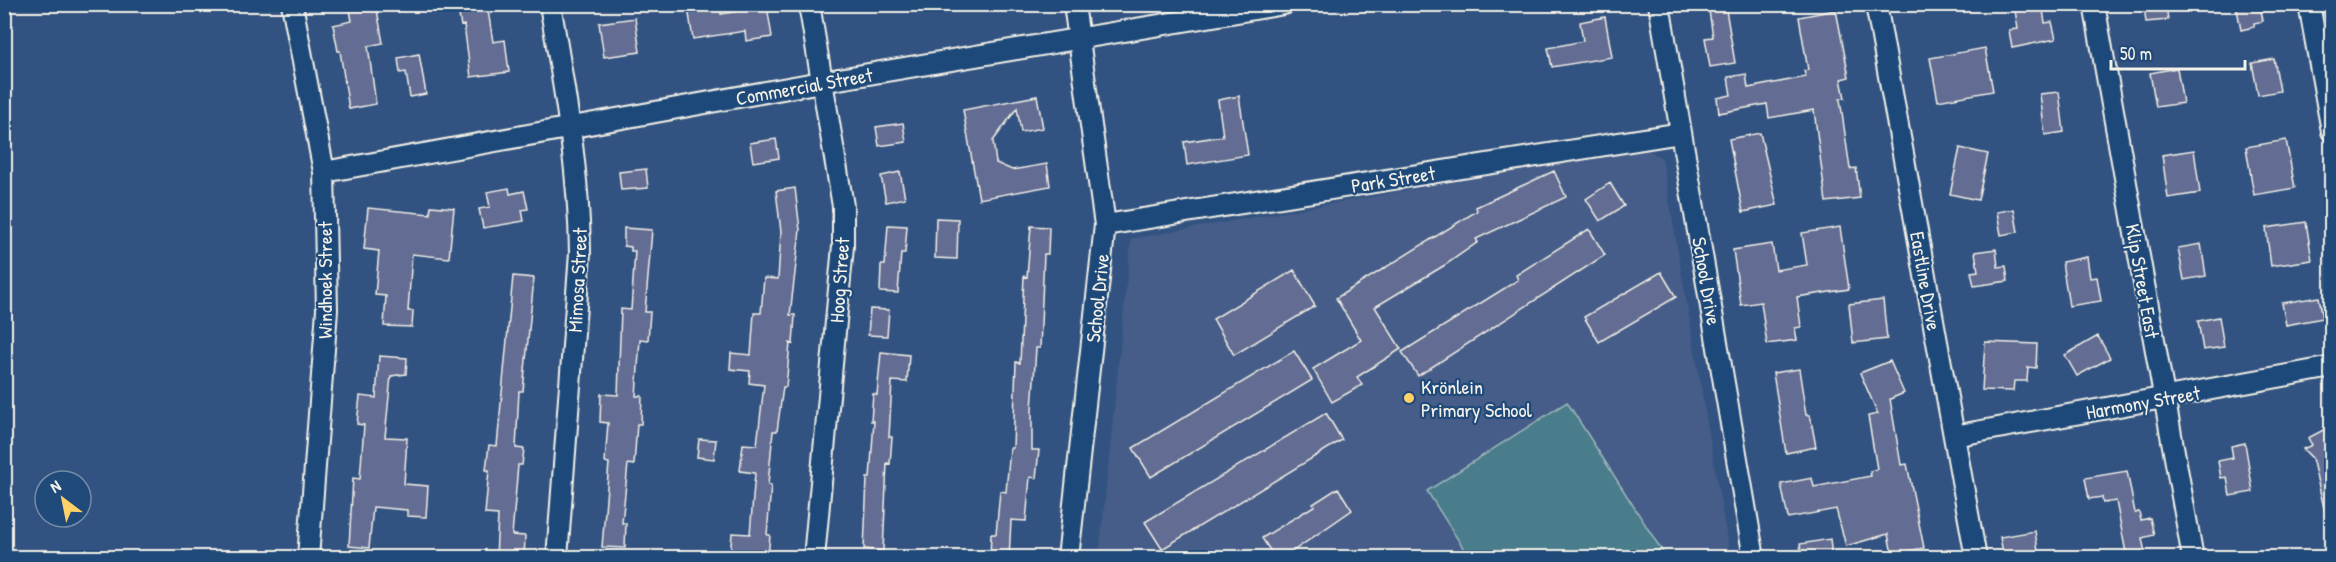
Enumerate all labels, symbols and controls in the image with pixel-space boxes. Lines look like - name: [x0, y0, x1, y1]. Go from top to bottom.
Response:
- scale bar: [2111, 33, 2244, 71]
- text: 50 m: [2120, 41, 2152, 66]
- street label: Commercial Street: [733, 60, 876, 111]
- street label: Park Street: [1349, 159, 1438, 199]
- street label: Windhoek Street: [311, 220, 338, 339]
- street label: Klip Street East: [2120, 222, 2167, 341]
- street label: Mimosa Street: [561, 226, 593, 333]
- street label: Eastline Drive: [1904, 229, 1948, 333]
- street label: Hoog Street: [823, 235, 856, 324]
- street label: School Drive: [1686, 235, 1728, 327]
- street label: School Drive: [1079, 252, 1115, 344]
- place label: Krönlein Primary School: [1421, 373, 1532, 423]
- street label: Harmony Street: [2084, 379, 2203, 425]
- marker: Krönlein Primary School: [1402, 391, 1416, 405]
- north arrow: [33, 469, 93, 529]
- text: N: [46, 474, 65, 498]

